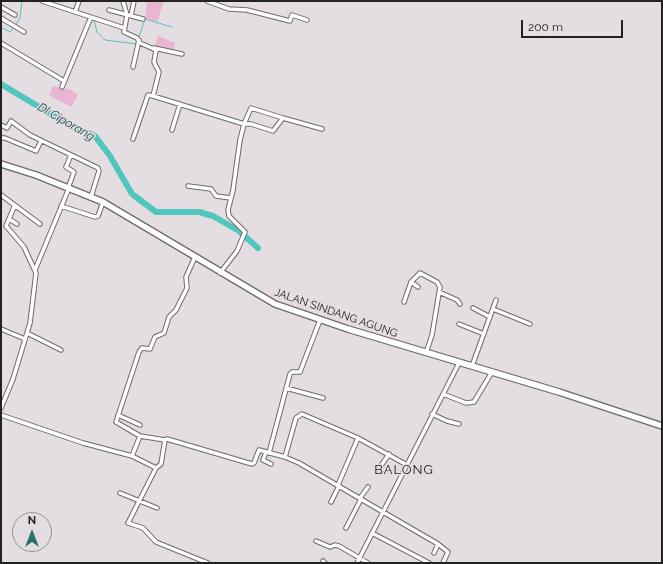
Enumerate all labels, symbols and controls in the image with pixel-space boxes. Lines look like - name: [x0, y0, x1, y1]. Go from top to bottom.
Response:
- scale bar: [523, 12, 625, 38]
- text: 200 m: [528, 20, 563, 34]
- water label: DI Ciporang: [35, 100, 97, 144]
- street label: JALAN SINDANG AGUNG: [273, 286, 399, 340]
- district label: BALONG: [374, 462, 434, 478]
- north arrow: [12, 512, 52, 552]
- text: N: [28, 514, 36, 527]

